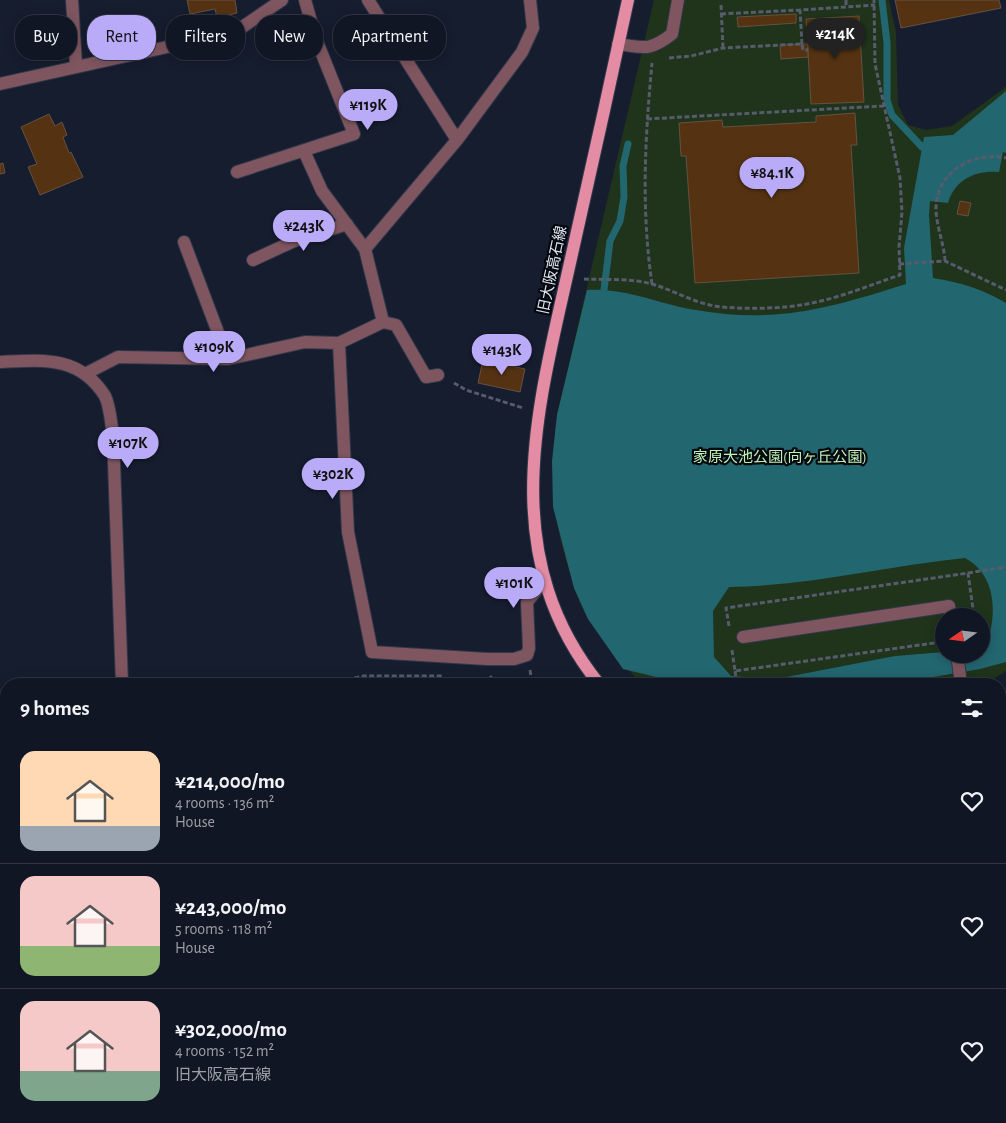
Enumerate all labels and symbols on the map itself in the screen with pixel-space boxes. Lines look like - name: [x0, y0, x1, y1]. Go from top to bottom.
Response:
- pin: ¥214K: [800, 18, 870, 60]
- pin: ¥119K: [333, 88, 403, 131]
- pin: ¥84.1K: [731, 156, 813, 199]
- pin: ¥243K: [269, 210, 339, 252]
- street label: 旧大阪高石線: [535, 224, 569, 316]
- pin: ¥109K: [179, 330, 249, 373]
- pin: ¥143K: [467, 334, 537, 376]
- pin: ¥107K: [93, 426, 163, 469]
- park label: 家原大池公園(向ヶ丘公園): [693, 449, 867, 465]
- pin: ¥302K: [298, 458, 368, 500]
- pin: ¥101K: [479, 566, 549, 609]
- north arrow: [935, 608, 990, 662]

